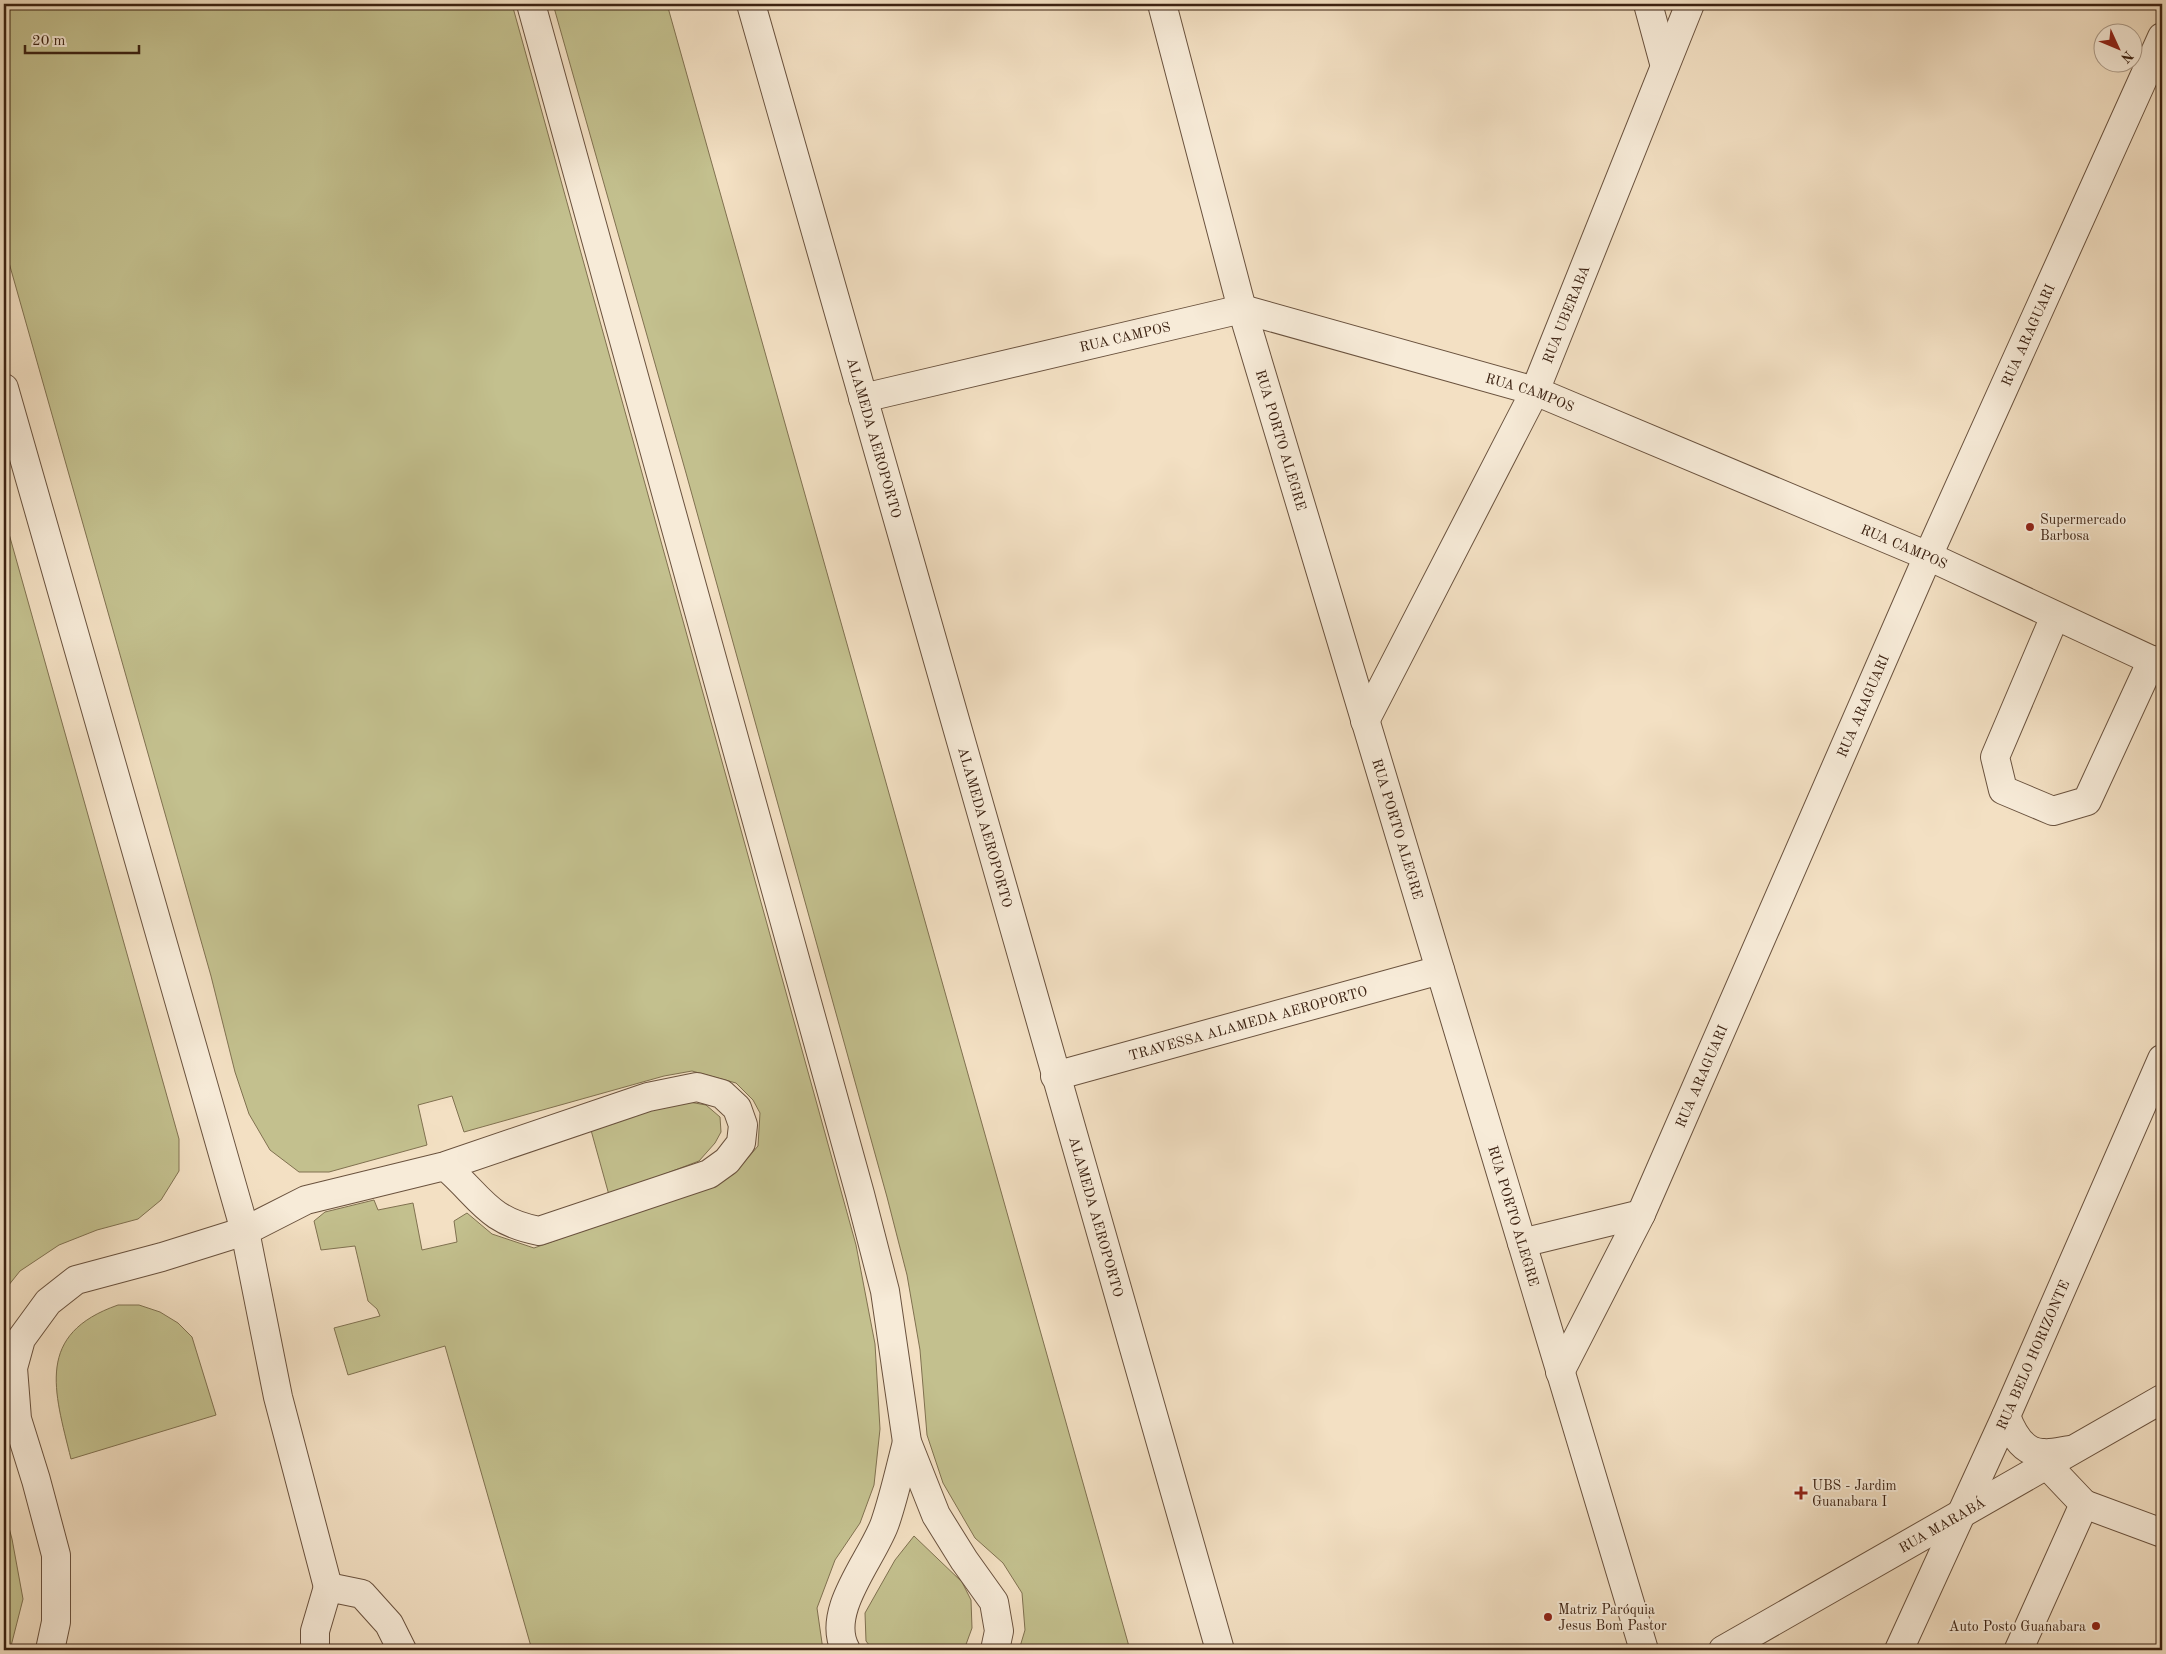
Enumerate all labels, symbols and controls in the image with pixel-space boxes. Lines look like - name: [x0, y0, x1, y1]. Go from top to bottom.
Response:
- scale bar: [25, 22, 139, 54]
- north arrow: [2094, 22, 2144, 72]
- text: 20 m: [32, 34, 66, 49]
- text: N: [2118, 48, 2135, 65]
- street label: RUA UBERABA: [1541, 263, 1593, 366]
- street label: RUA ARAGUARI: [2000, 282, 2058, 388]
- street label: RUA CAMPOS: [1078, 320, 1172, 355]
- street label: ALAMEDA AEROPORTO: [844, 356, 903, 520]
- street label: RUA PORTO ALEGRE: [1253, 368, 1308, 512]
- street label: RUA CAMPOS: [1484, 371, 1576, 415]
- place label: Supermercado Barbosa: [2040, 513, 2126, 543]
- marker: Supermercado Barbosa: [2024, 521, 2036, 533]
- street label: RUA CAMPOS: [1858, 523, 1949, 572]
- street label: RUA ARAGUARI: [1835, 653, 1892, 760]
- street label: ALAMEDA AEROPORTO: [955, 746, 1014, 910]
- street label: RUA PORTO ALEGRE: [1369, 757, 1425, 901]
- street label: TRAVESSA ALAMEDA AEROPORTO: [1127, 984, 1369, 1063]
- street label: RUA ARAGUARI: [1674, 1023, 1731, 1130]
- street label: ALAMEDA AEROPORTO: [1066, 1135, 1125, 1299]
- street label: RUA PORTO ALEGRE: [1485, 1144, 1541, 1288]
- street label: RUA BELO HORIZONTE: [1995, 1278, 2072, 1432]
- place label: UBS - Jardim Guanabara I: [1812, 1479, 1897, 1509]
- marker: UBS - Jardim Guanabara I: [1794, 1486, 1808, 1500]
- street label: RUA MARABÁ: [1897, 1493, 1988, 1556]
- place label: Matriz Paróquia Jesus Bom Pastor: [1558, 1603, 1667, 1633]
- marker: Matriz Paróquia Jesus Bom Pastor: [1542, 1611, 1554, 1623]
- place label: Auto Posto Guanabara: [1949, 1620, 2086, 1634]
- marker: Auto Posto Guanabara: [2090, 1620, 2102, 1632]

